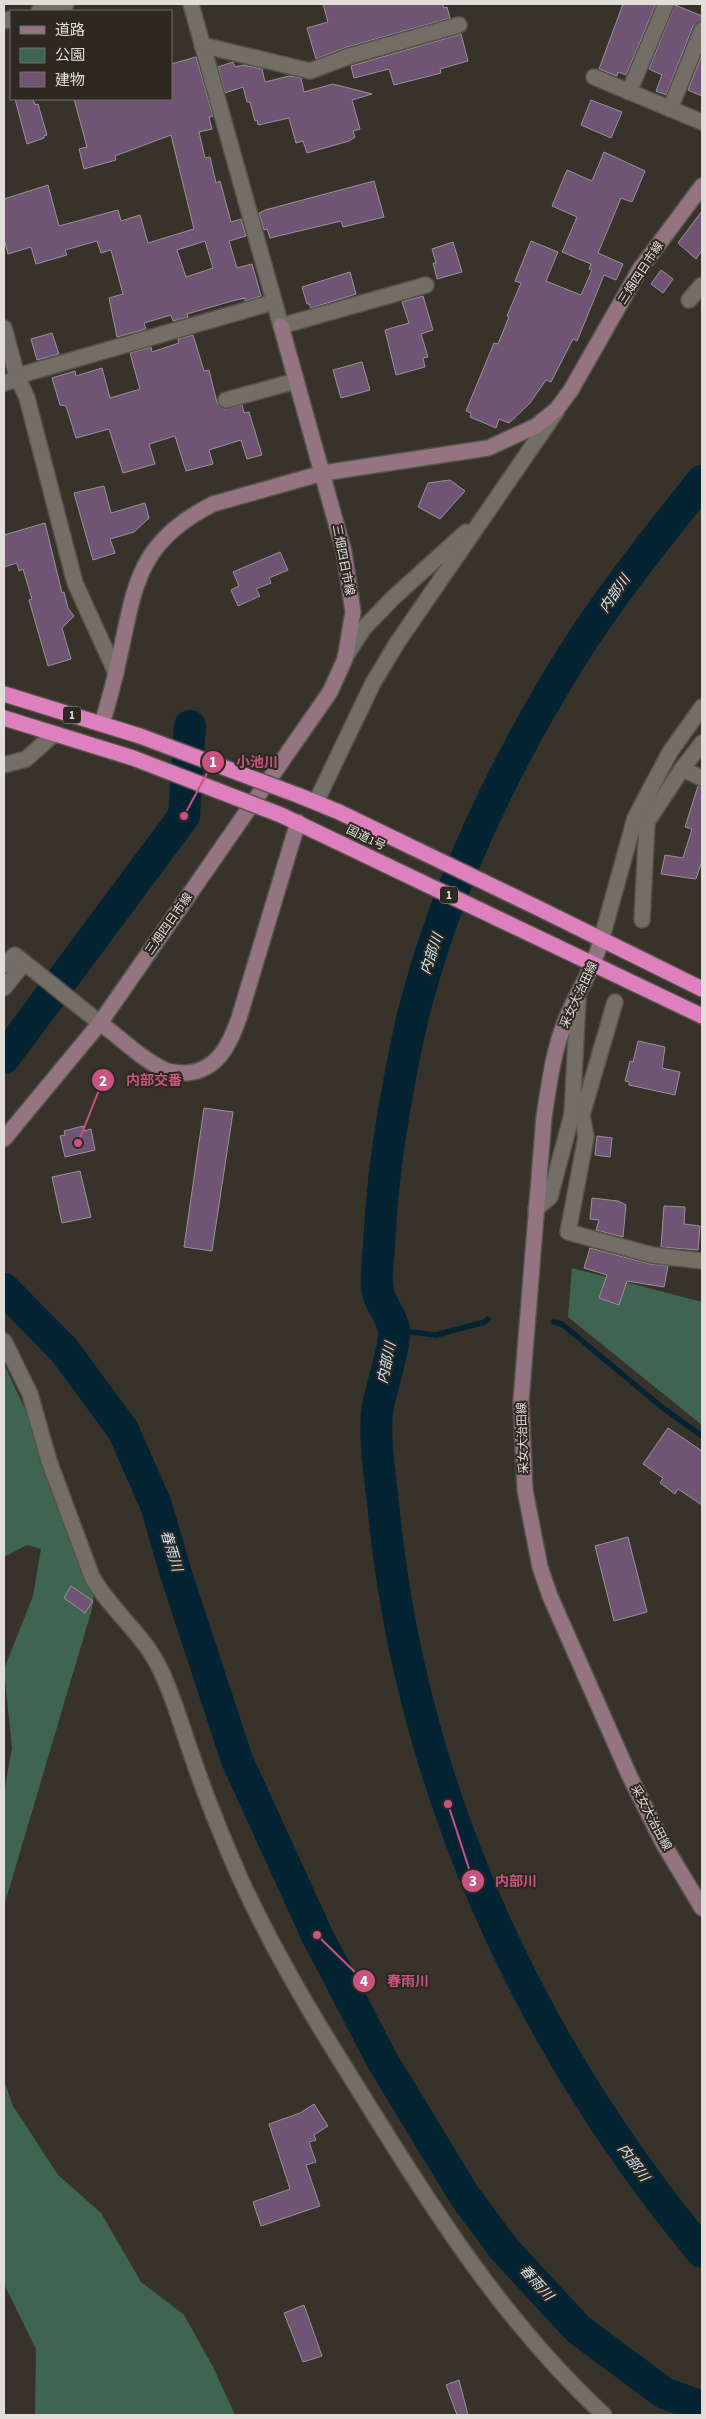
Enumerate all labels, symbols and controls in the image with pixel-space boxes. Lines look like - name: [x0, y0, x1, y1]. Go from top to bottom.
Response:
- legend: [10, 10, 172, 100]
- text: 道路: [55, 20, 85, 41]
- text: 公園: [55, 45, 85, 66]
- text: 建物: [55, 70, 85, 91]
- street label: 三畑四日市線: [614, 238, 668, 308]
- street label: 三畑四日市線: [328, 523, 358, 597]
- water label: 内部川: [595, 569, 636, 617]
- road number: 1: [63, 706, 81, 724]
- callout: 小池川: [201, 747, 288, 776]
- text: 1: [209, 752, 217, 773]
- text: 小池川: [236, 753, 278, 773]
- street label: 国道1号: [343, 821, 389, 855]
- road number: 1: [440, 886, 458, 904]
- street label: 三畑四日市線: [141, 890, 197, 958]
- water label: 内部川: [416, 929, 449, 977]
- street label: 采女大治田線: [556, 959, 602, 1031]
- callout: 内部交番: [91, 1066, 192, 1095]
- text: 2: [99, 1071, 107, 1092]
- text: 内部交番: [126, 1071, 182, 1091]
- water label: 内部川: [373, 1338, 402, 1386]
- street label: 采女大治田線: [513, 1402, 533, 1474]
- water label: 春雨川: [155, 1528, 187, 1576]
- street label: 采女大治田線: [627, 1782, 675, 1854]
- callout: 内部川: [460, 1867, 547, 1896]
- text: 3: [469, 1871, 477, 1892]
- text: 内部川: [495, 1872, 537, 1892]
- callout: 春雨川: [352, 1967, 439, 1996]
- text: 4: [360, 1971, 368, 1992]
- text: 春雨川: [387, 1972, 429, 1992]
- water label: 内部川: [613, 2140, 655, 2187]
- water label: 春雨川: [515, 2261, 559, 2307]

